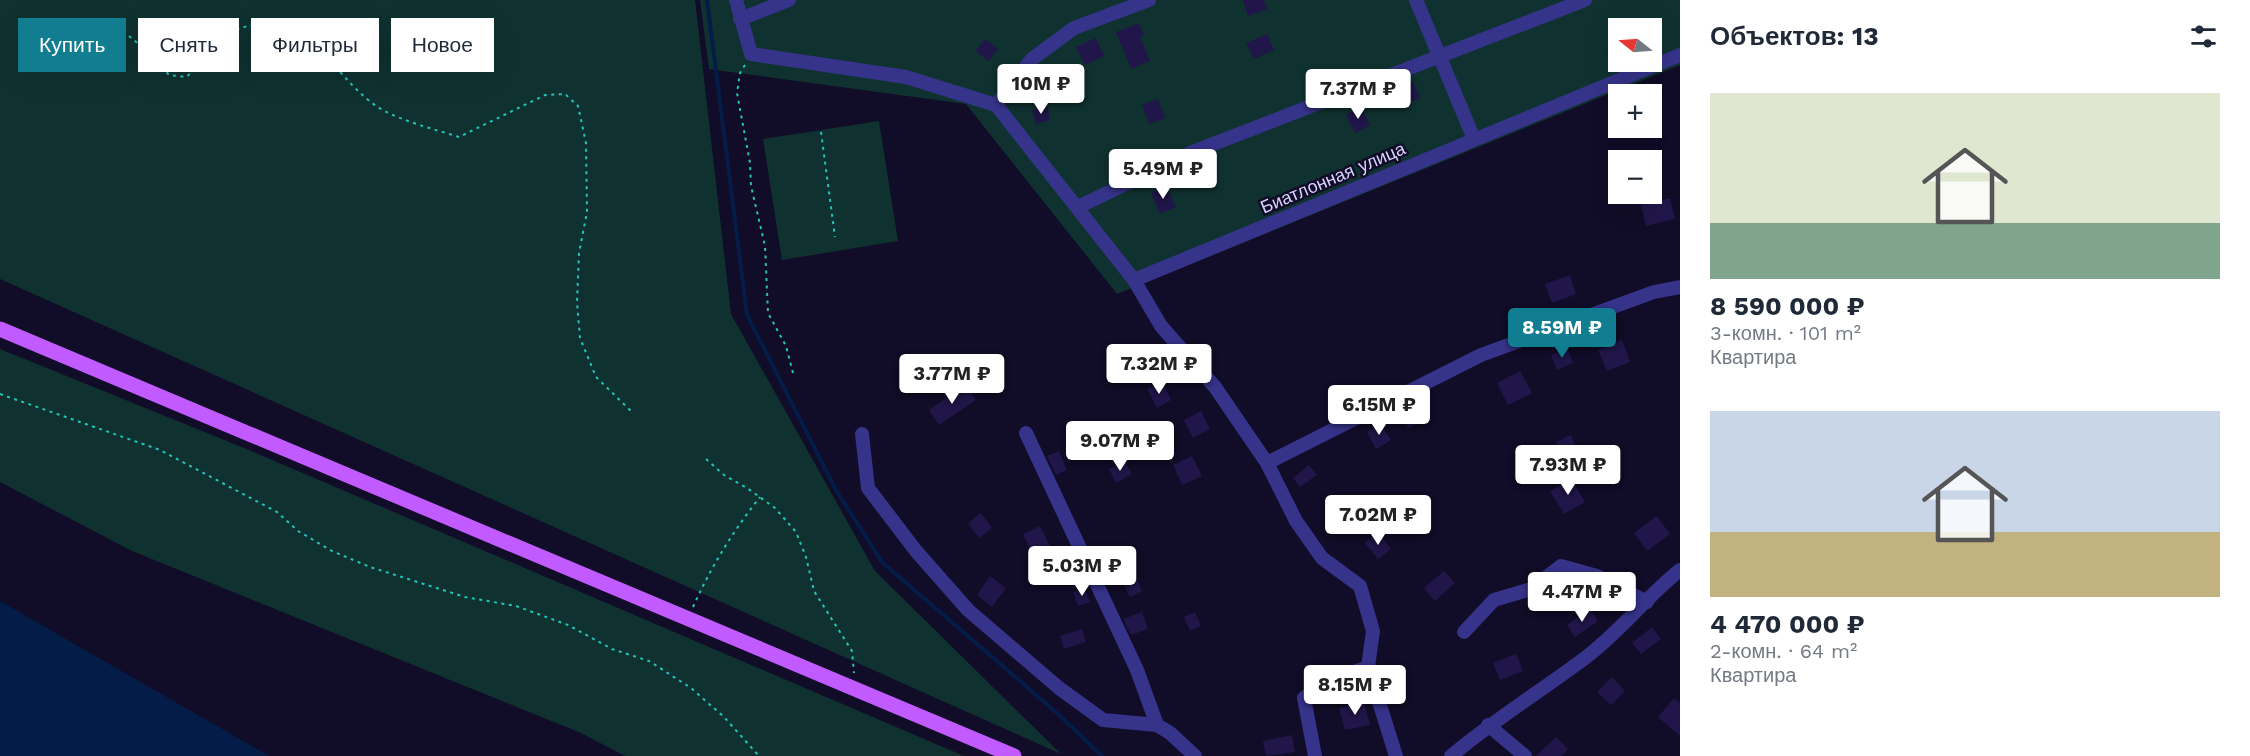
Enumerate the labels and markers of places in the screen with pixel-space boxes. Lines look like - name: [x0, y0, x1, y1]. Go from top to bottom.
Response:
- pin: 10M ₽: [999, 64, 1083, 115]
- pin: 7.37M ₽: [1303, 69, 1413, 120]
- pin: 5.49M ₽: [1108, 149, 1218, 200]
- pin: 8.59M ₽: [1507, 308, 1617, 359]
- pin: 7.32M ₽: [1104, 344, 1214, 395]
- pin: 3.77M ₽: [897, 354, 1007, 405]
- pin: 6.15M ₽: [1324, 385, 1434, 436]
- pin: 9.07M ₽: [1065, 421, 1175, 472]
- pin: 7.93M ₽: [1513, 445, 1623, 496]
- pin: 7.02M ₽: [1323, 495, 1433, 546]
- pin: 5.03M ₽: [1027, 546, 1137, 597]
- pin: 4.47M ₽: [1527, 572, 1637, 623]
- pin: 8.15M ₽: [1300, 665, 1410, 716]

